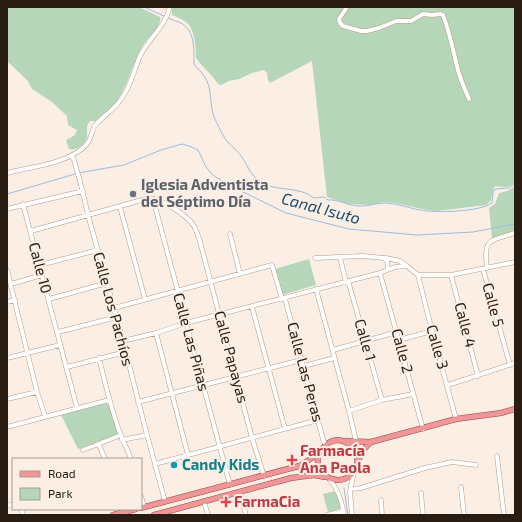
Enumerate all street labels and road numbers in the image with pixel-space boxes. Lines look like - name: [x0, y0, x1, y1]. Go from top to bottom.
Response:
- street label: Calle 10: [26, 240, 56, 295]
- street label: Calle Los Pachíos: [90, 250, 138, 368]
- street label: Calle 5: [479, 281, 509, 329]
- street label: Calle Las Piñas: [170, 291, 214, 393]
- street label: Calle 4: [451, 300, 481, 349]
- street label: Calle Papayas: [211, 309, 253, 405]
- street label: Calle 1: [351, 317, 381, 363]
- street label: Calle Las Peras: [284, 320, 328, 424]
- street label: Calle 3: [423, 322, 453, 371]
- street label: Calle 2: [388, 326, 418, 375]

